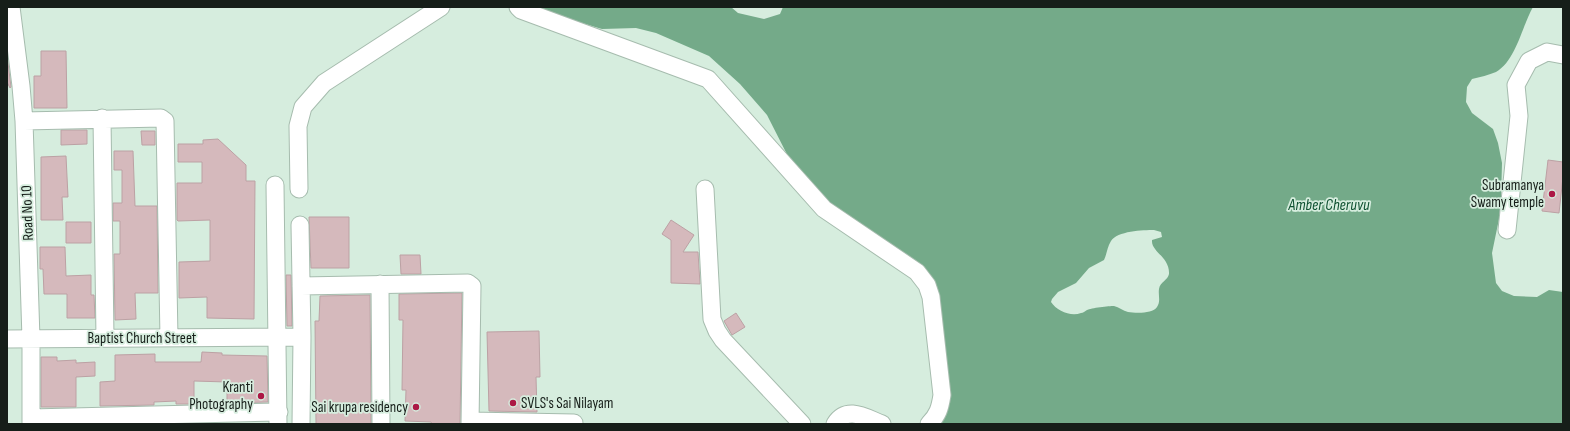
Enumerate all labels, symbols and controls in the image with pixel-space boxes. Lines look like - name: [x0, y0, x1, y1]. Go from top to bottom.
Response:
- place label: Subramanya Swamy temple: [1471, 176, 1544, 212]
- street label: Road No 10: [17, 185, 38, 241]
- marker: Subramanya Swamy temple: [1547, 189, 1557, 199]
- water label: Amber Cheruvu: [1287, 196, 1370, 215]
- street label: Baptist Church Street: [88, 329, 197, 348]
- place label: Kranti Photography: [189, 378, 253, 414]
- marker: Kranti Photography: [256, 391, 266, 401]
- place label: SVLS's Sai Nilayam: [521, 394, 613, 413]
- place label: Sai krupa residency: [311, 398, 408, 417]
- marker: SVLS's Sai Nilayam: [508, 398, 518, 408]
- marker: Sai krupa residency: [411, 402, 421, 412]

